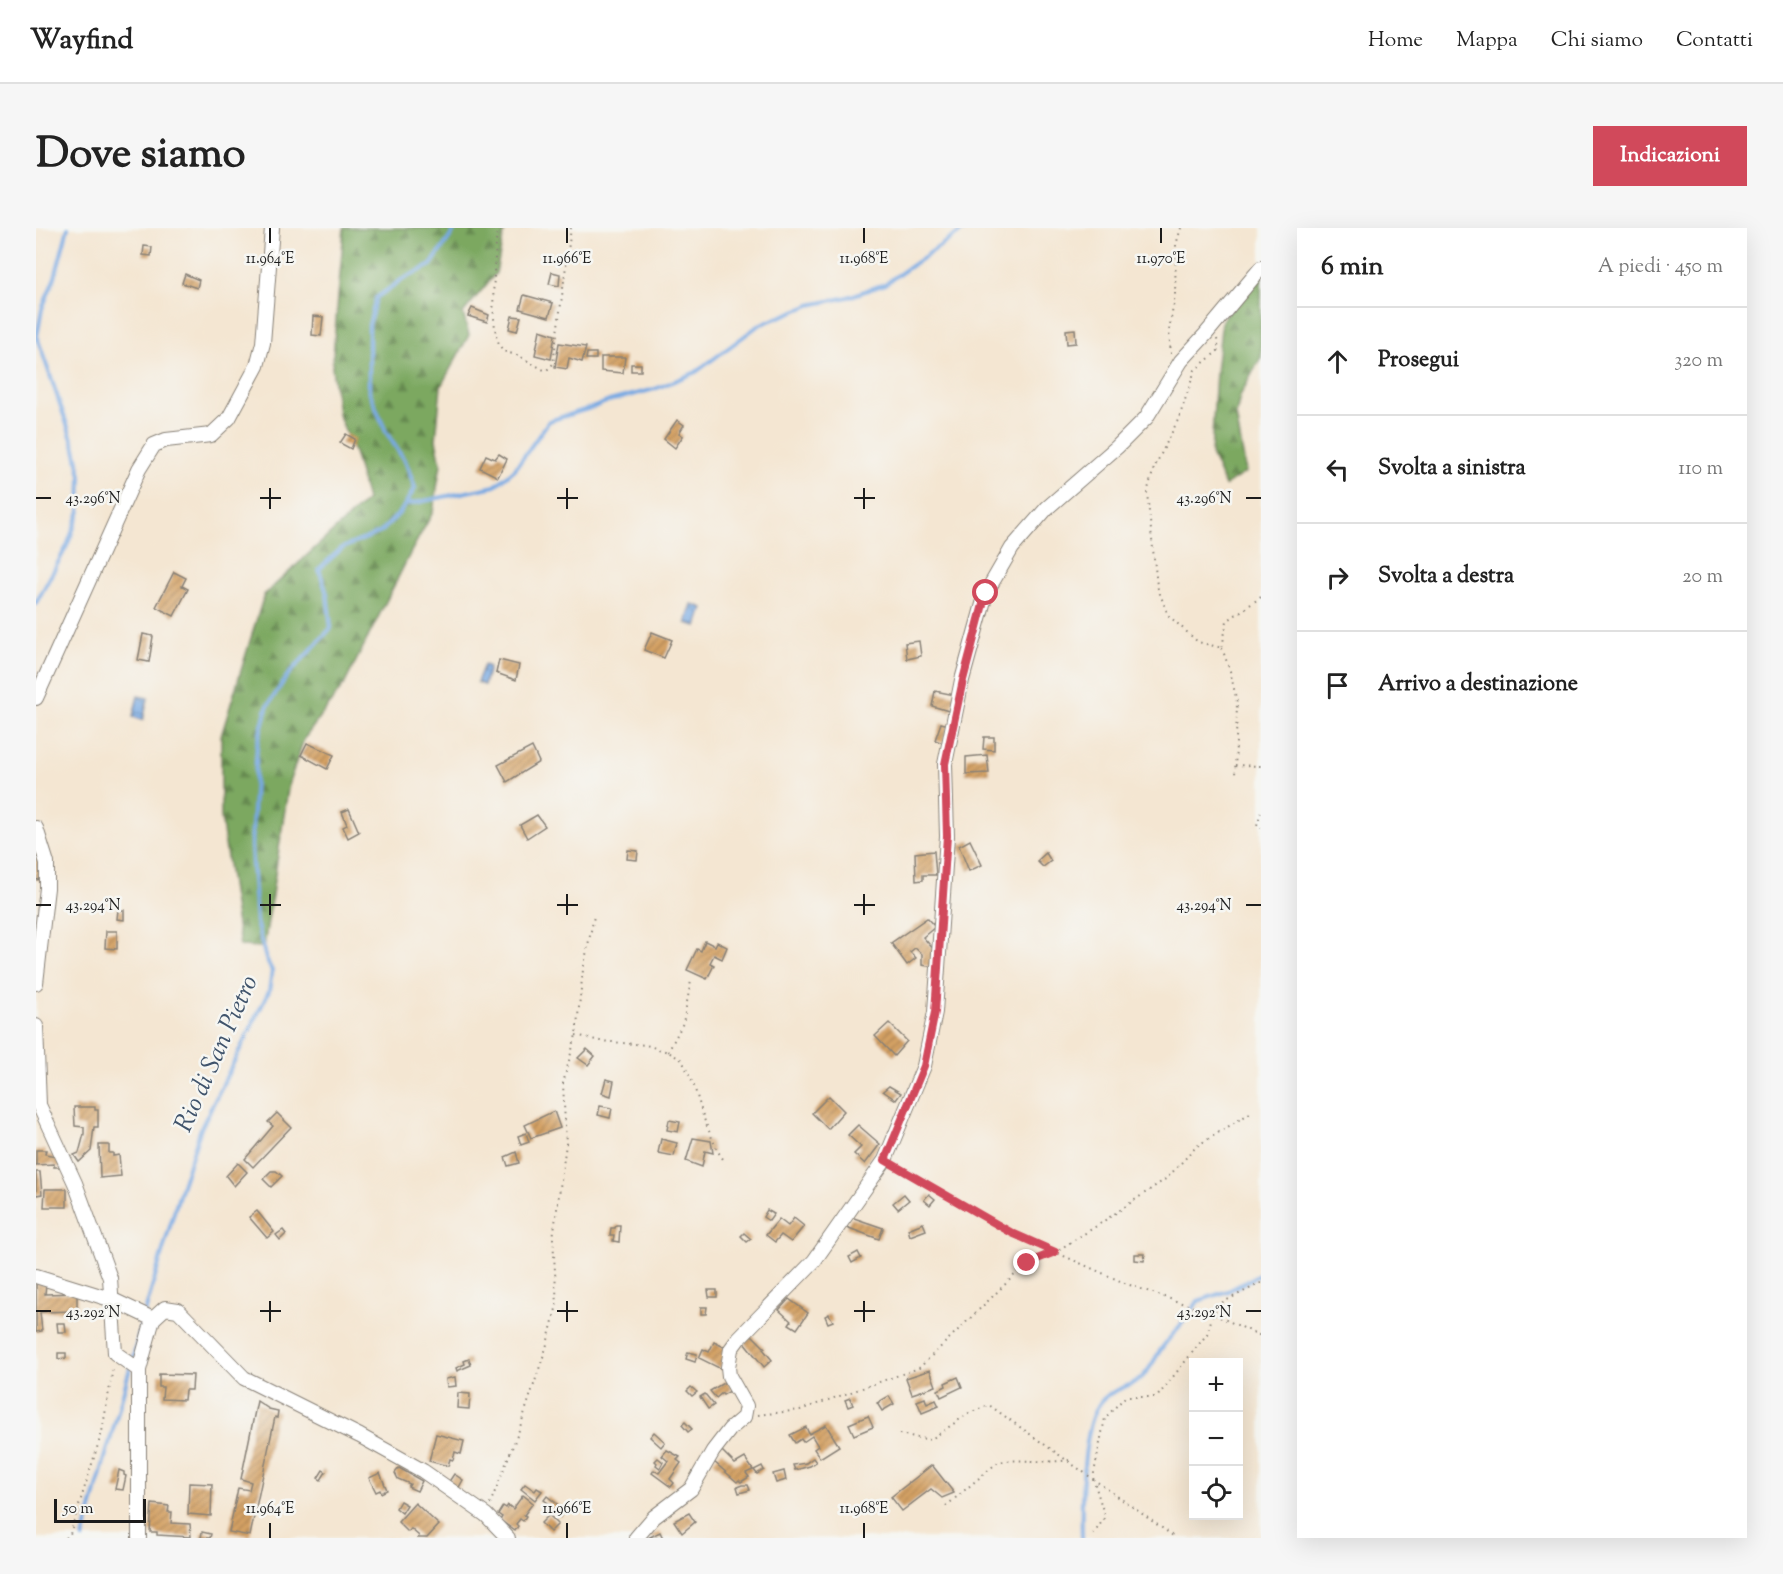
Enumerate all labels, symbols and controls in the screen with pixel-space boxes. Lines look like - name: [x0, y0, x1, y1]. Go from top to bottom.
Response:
- text: Wayfind: [30, 21, 133, 61]
- text: Home: [1368, 26, 1423, 56]
- text: Mappa: [1456, 26, 1518, 56]
- text: Chi siamo: [1551, 26, 1643, 56]
- text: Contatti: [1676, 26, 1753, 56]
- text: Dove siamo: [36, 126, 245, 186]
- button: Indicazioni: [1593, 126, 1747, 186]
- text: 11.964°E: [246, 249, 294, 270]
- text: 11.966°E: [543, 249, 591, 270]
- text: 11.968°E: [840, 249, 888, 270]
- text: 11.970°E: [1137, 249, 1185, 270]
- text: 6 min: [1321, 249, 1384, 286]
- text: A piedi · 450 m: [1598, 253, 1723, 282]
- icon: ahead: [1321, 345, 1354, 378]
- text: Prosegui: [1378, 345, 1459, 377]
- text: 320 m: [1674, 347, 1723, 376]
- icon: left: [1321, 453, 1354, 486]
- text: Svolta a sinistra: [1378, 453, 1526, 485]
- text: 110 m: [1678, 455, 1723, 484]
- text: 43.296°N: [65, 489, 121, 510]
- text: 43.296°N: [1176, 489, 1232, 510]
- icon: right: [1321, 561, 1354, 594]
- text: Svolta a destra: [1378, 561, 1514, 593]
- text: 20 m: [1682, 563, 1723, 592]
- route start: [972, 579, 998, 605]
- icon: arrive: [1321, 669, 1354, 702]
- text: Arrivo a destinazione: [1378, 669, 1578, 701]
- text: 43.294°N: [66, 896, 121, 917]
- text: 43.294°N: [1177, 896, 1232, 917]
- water label: Rio di San Pietro: [166, 970, 268, 1138]
- route end: [1013, 1249, 1039, 1275]
- text: 43.292°N: [66, 1303, 120, 1324]
- text: 43.292°N: [1177, 1303, 1231, 1324]
- map controls: [1189, 1358, 1243, 1520]
- button: +: [1189, 1358, 1243, 1412]
- button: −: [1189, 1412, 1243, 1466]
- button: locate: [1189, 1466, 1243, 1520]
- scale bar: [54, 1496, 146, 1524]
- text: 50 m: [63, 1498, 94, 1521]
- text: 11.964°E: [246, 1499, 294, 1520]
- text: 11.966°E: [543, 1499, 591, 1520]
- text: 11.968°E: [840, 1499, 888, 1520]

